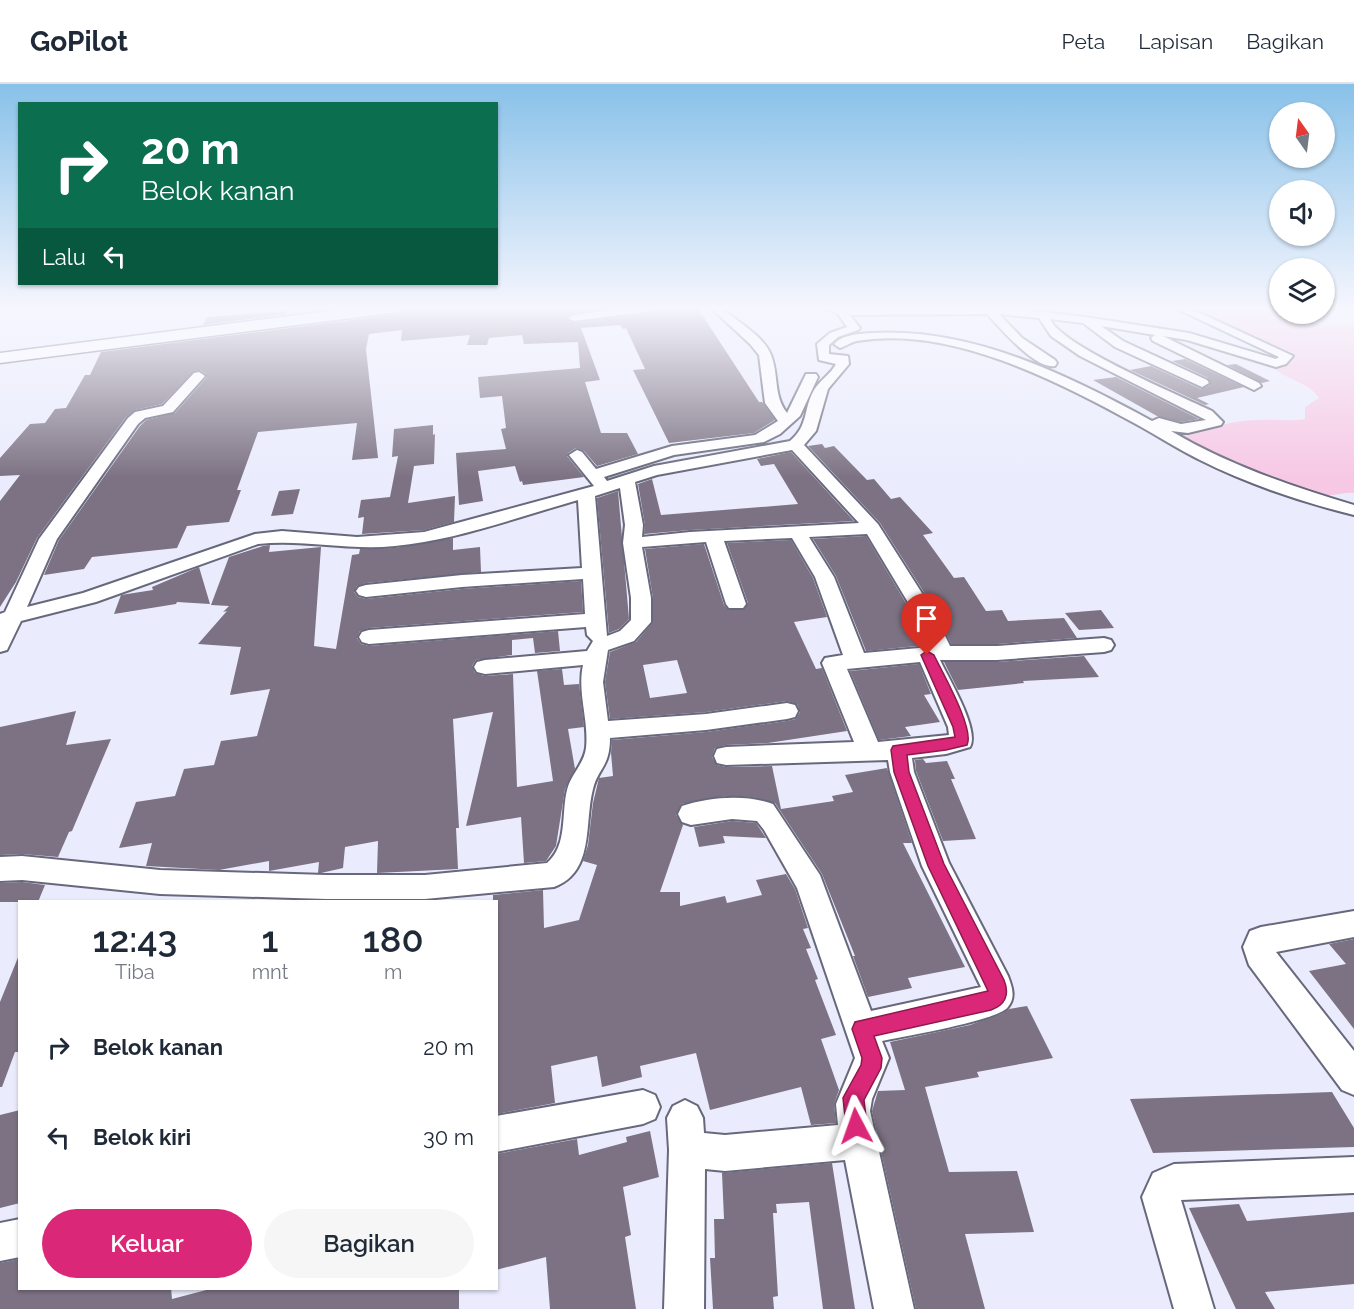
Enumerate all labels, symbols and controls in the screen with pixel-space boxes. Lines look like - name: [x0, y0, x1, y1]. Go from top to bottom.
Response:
- text: GoPilot: [30, 25, 128, 58]
- text: Peta: [1062, 29, 1105, 54]
- text: Lapisan: [1138, 29, 1213, 54]
- text: Bagikan: [1246, 29, 1324, 54]
- north arrow: [1269, 102, 1335, 168]
- map controls: [1269, 102, 1335, 324]
- text: 20 m: [141, 125, 240, 174]
- icon: right: [42, 126, 120, 204]
- text: Belok kanan: [141, 175, 295, 206]
- button: sound: [1269, 180, 1335, 246]
- icon: left: [98, 240, 131, 273]
- text: Lalu: [42, 244, 86, 270]
- button: layers: [1269, 258, 1335, 324]
- pin: [901, 593, 952, 655]
- icon: arrive: [910, 602, 943, 635]
- text: 12:43: [92, 918, 177, 960]
- text: 1: [262, 918, 279, 960]
- text: 180: [363, 918, 424, 960]
- text: Tiba: [115, 960, 155, 984]
- text: mnt: [252, 960, 288, 984]
- text: m: [384, 960, 402, 984]
- icon: right: [42, 1031, 75, 1064]
- text: Belok kanan: [93, 1034, 223, 1060]
- text: 20 m: [423, 1034, 474, 1060]
- position arrow: [824, 1094, 888, 1158]
- icon: left: [42, 1121, 75, 1154]
- text: Belok kiri: [93, 1124, 191, 1150]
- text: 30 m: [423, 1124, 474, 1150]
- button: Keluar: [42, 1209, 252, 1278]
- button: Bagikan: [264, 1209, 474, 1278]

